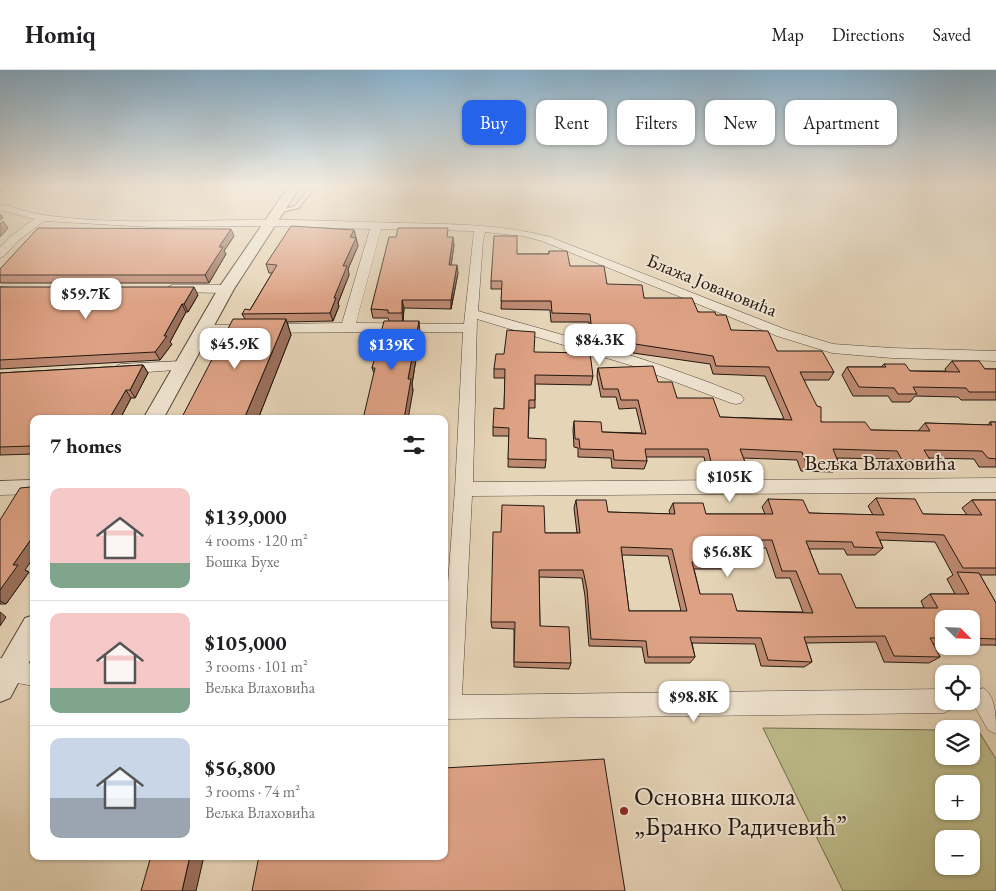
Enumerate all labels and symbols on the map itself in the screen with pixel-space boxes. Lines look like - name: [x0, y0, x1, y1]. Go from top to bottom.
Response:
- street label: Блажа Јовановића: [643, 247, 781, 323]
- pin: $59.7K: [45, 278, 127, 320]
- pin: $84.3K: [559, 324, 641, 366]
- pin: $45.9K: [194, 328, 276, 370]
- pin: $139K: [357, 328, 427, 371]
- street label: Вељка Влаховића: [804, 448, 956, 477]
- pin: $105K: [695, 460, 765, 503]
- pin: $56.8K: [687, 536, 769, 578]
- north arrow: [935, 610, 980, 655]
- pin: $98.8K: [653, 680, 735, 723]
- place label: Основна школа „Бранко Радичевић”: [634, 779, 847, 843]
- marker: Основна школа „Бранко Радичевић”: [618, 805, 630, 817]

